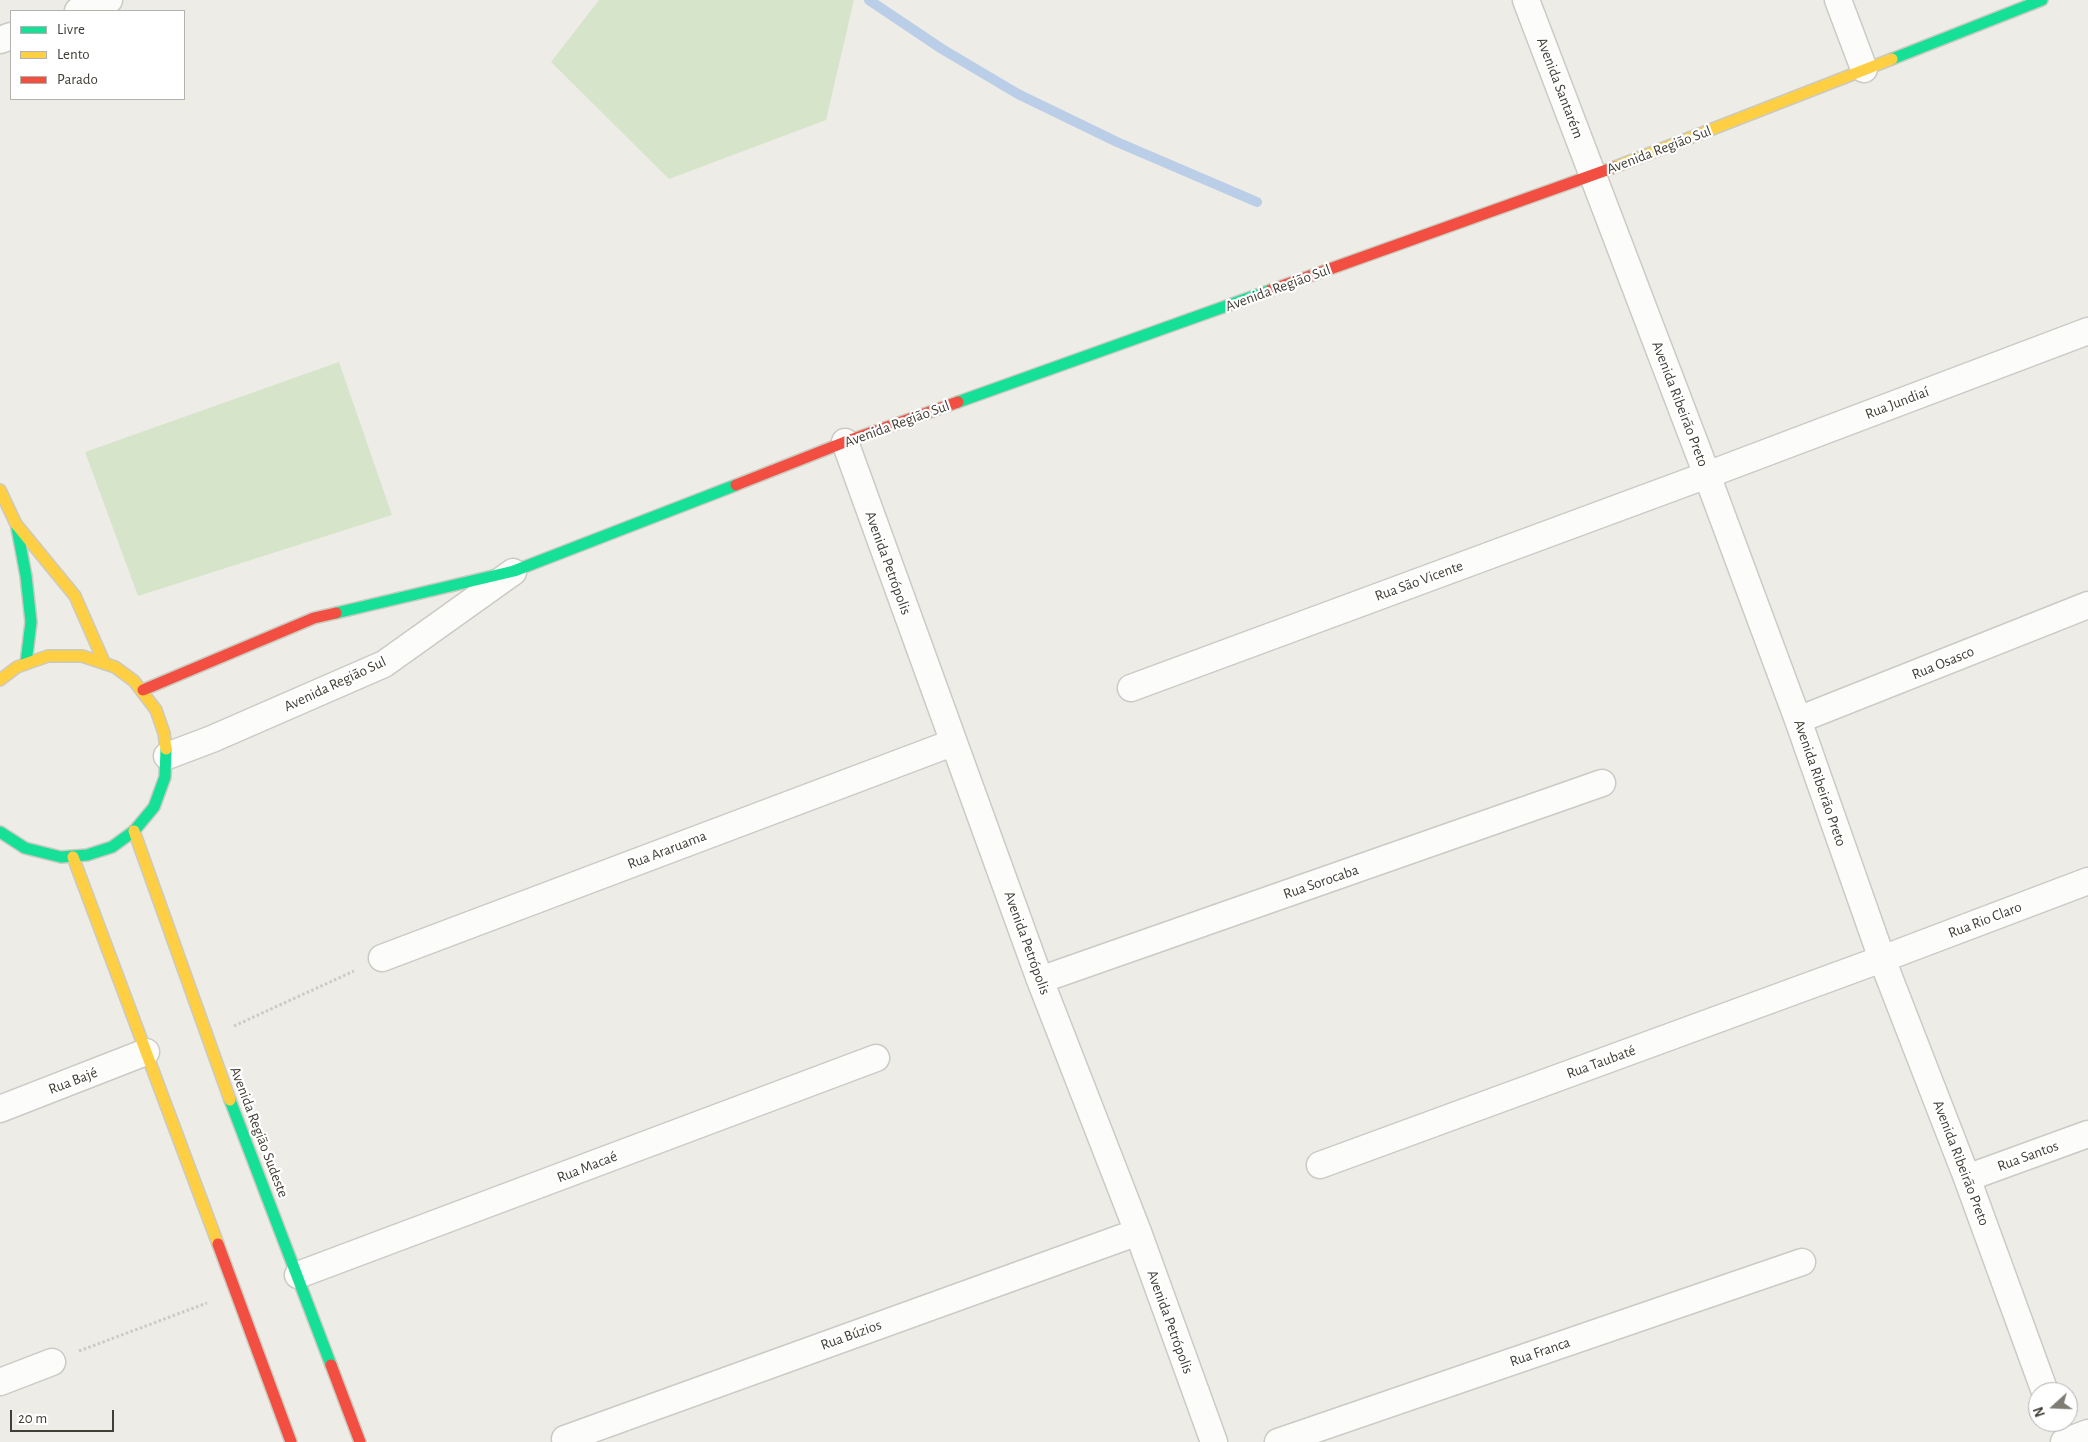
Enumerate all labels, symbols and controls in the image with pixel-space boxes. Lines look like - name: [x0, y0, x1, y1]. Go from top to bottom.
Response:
- legend: [10, 10, 185, 100]
- text: Livre: [57, 22, 85, 37]
- street label: Avenida Santarém: [1532, 35, 1588, 141]
- text: Lento: [57, 47, 90, 62]
- text: Parado: [57, 72, 98, 87]
- street label: Avenida Região Sul: [1604, 122, 1714, 178]
- street label: Avenida Região Sul: [1223, 261, 1333, 315]
- street label: Avenida Ribeirão Preto: [1648, 339, 1712, 469]
- street label: Rua Jundiaí: [1863, 383, 1931, 423]
- street label: Avenida Região Sul: [842, 397, 952, 451]
- street label: Avenida Petrópolis: [861, 509, 915, 617]
- street label: Rua São Vicente: [1372, 557, 1466, 605]
- street label: Rua Osasco: [1909, 642, 1977, 684]
- street label: Avenida Região Sul: [281, 652, 389, 716]
- street label: Avenida Ribeirão Preto: [1790, 717, 1850, 849]
- street label: Rua Araruama: [625, 827, 709, 873]
- street label: Rua Sorocaba: [1281, 861, 1361, 903]
- street label: Avenida Petrópolis: [1000, 889, 1054, 997]
- street label: Rua Rio Claro: [1946, 898, 2024, 942]
- street label: Rua Taubaté: [1564, 1041, 1638, 1083]
- street label: Rua Bajé: [46, 1063, 100, 1099]
- street label: Avenida Região Sudeste: [226, 1064, 292, 1200]
- street label: Avenida Ribeirão Preto: [1929, 1098, 1993, 1228]
- street label: Rua Santos: [1995, 1137, 2061, 1175]
- street label: Rua Macaé: [554, 1147, 620, 1187]
- street label: Avenida Petrópolis: [1143, 1268, 1197, 1376]
- street label: Rua Búzios: [818, 1316, 884, 1354]
- street label: Rua Franca: [1507, 1333, 1573, 1371]
- north arrow: [2028, 1382, 2078, 1432]
- scale bar: [12, 1400, 116, 1432]
- text: N: [2032, 1405, 2048, 1419]
- text: 20 m: [18, 1411, 47, 1426]

